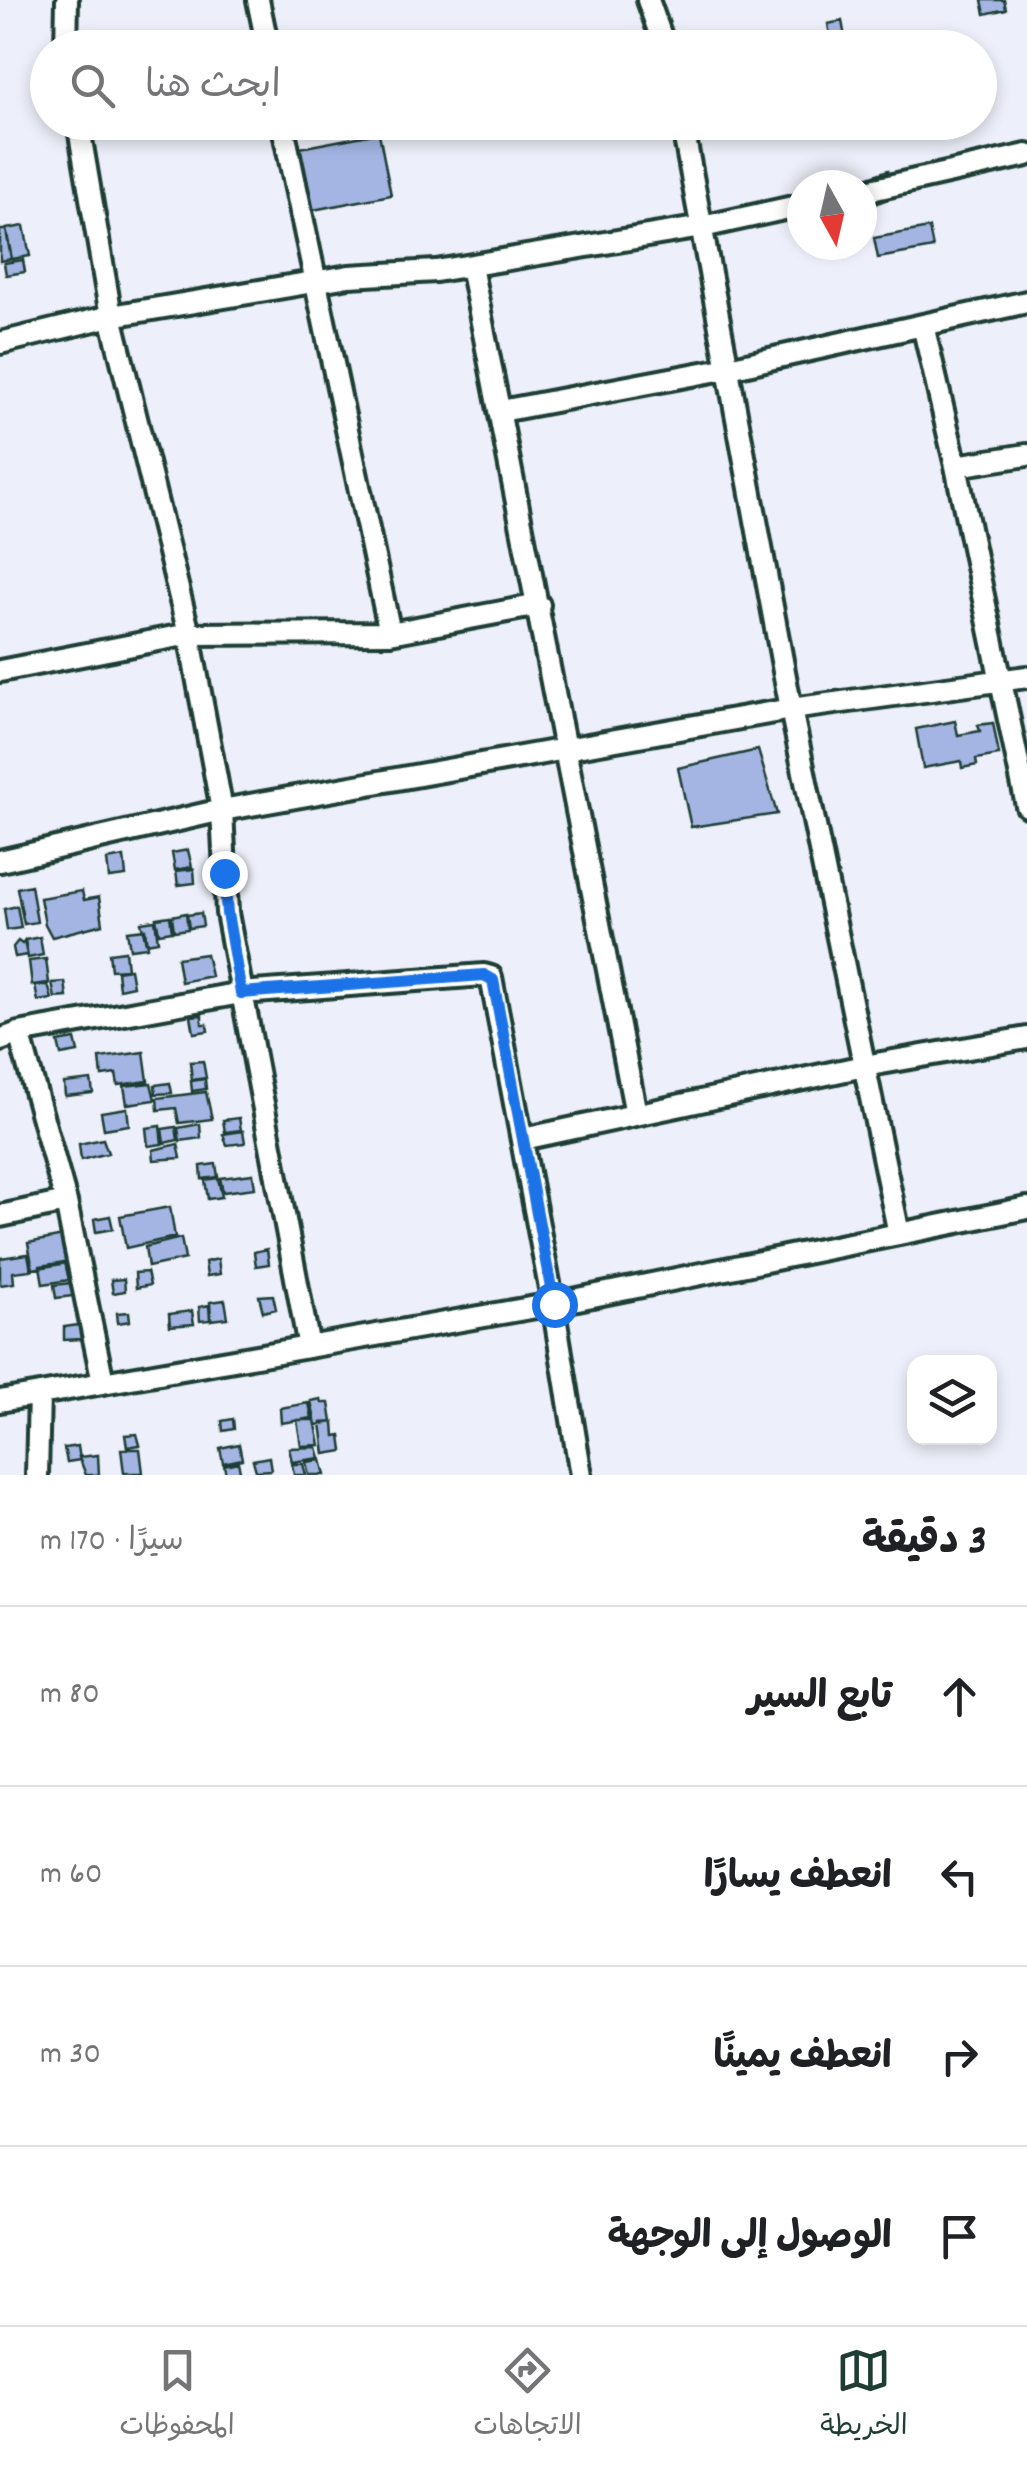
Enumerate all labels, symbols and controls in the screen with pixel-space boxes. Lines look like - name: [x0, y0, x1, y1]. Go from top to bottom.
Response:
- search box: [30, 30, 997, 140]
- icon: search: [65, 58, 120, 113]
- text: ابحث هنا: [145, 61, 281, 116]
- north arrow: [787, 170, 877, 260]
- route end: [202, 851, 248, 897]
- route start: [532, 1282, 578, 1328]
- map controls: [907, 1355, 997, 1445]
- button: layers: [907, 1355, 997, 1445]
- text: 3 دقيقة: [862, 1514, 987, 1574]
- text: سيرًا · 170 m: [40, 1520, 184, 1566]
- icon: ahead: [932, 1669, 987, 1724]
- text: تابع السير: [748, 1672, 892, 1727]
- text: 80 m: [40, 1673, 100, 1719]
- icon: left: [932, 1849, 987, 1904]
- text: انعطف يسارًا: [704, 1852, 892, 1907]
- text: 60 m: [40, 1853, 102, 1899]
- icon: right: [932, 2029, 987, 2084]
- text: انعطف يمينًا: [714, 2032, 892, 2087]
- text: 30 m: [40, 2033, 101, 2079]
- icon: arrive: [932, 2209, 987, 2264]
- text: الوصول إلى الوجهة: [607, 2212, 892, 2267]
- tab: المحفوظات: [119, 2343, 235, 2449]
- tab: الاتجاهات: [473, 2343, 582, 2449]
- tab: الخريطة: [820, 2343, 908, 2449]

